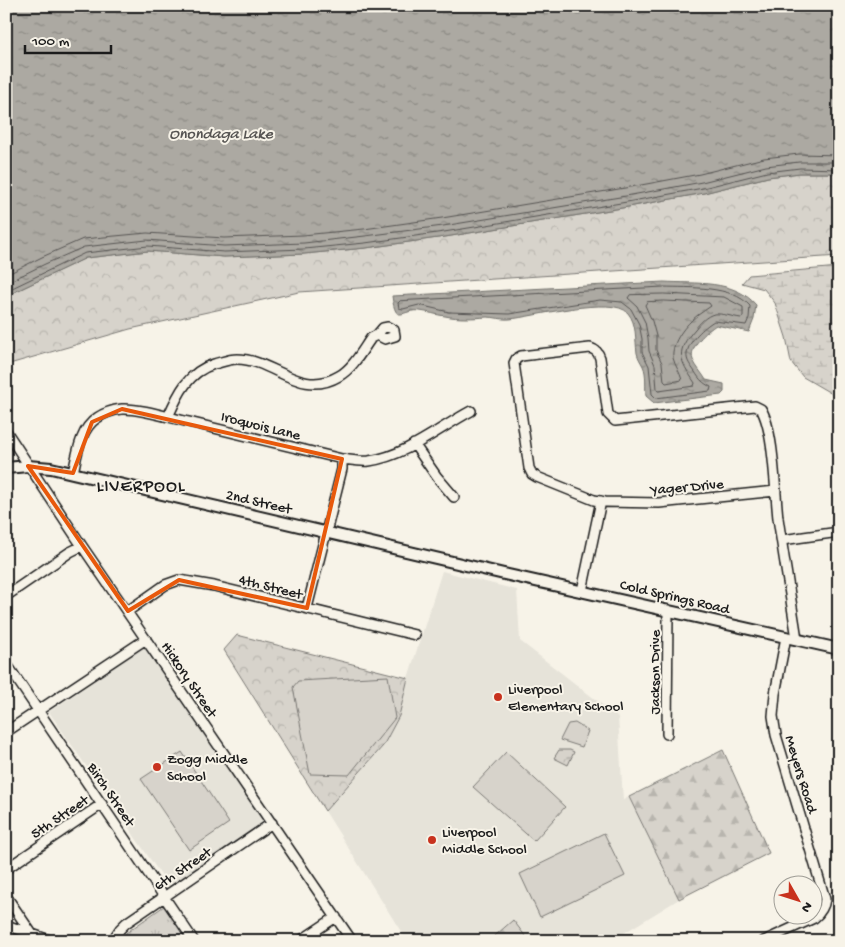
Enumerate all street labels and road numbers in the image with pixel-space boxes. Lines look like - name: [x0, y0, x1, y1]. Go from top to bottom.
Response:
- street label: Iroquois Lane: [219, 408, 302, 446]
- street label: Yager Drive: [648, 476, 725, 500]
- street label: 2nd Street: [224, 487, 295, 520]
- street label: 4th Street: [237, 571, 306, 605]
- street label: Cold Springs Road: [618, 577, 732, 620]
- street label: Jackson Drive: [647, 629, 665, 714]
- street label: Hickory Street: [156, 639, 221, 723]
- street label: Meyers Road: [780, 733, 821, 817]
- street label: Birch Street: [82, 759, 139, 832]
- street label: 5th Street: [28, 791, 94, 843]
- street label: 6th Street: [151, 843, 217, 895]

